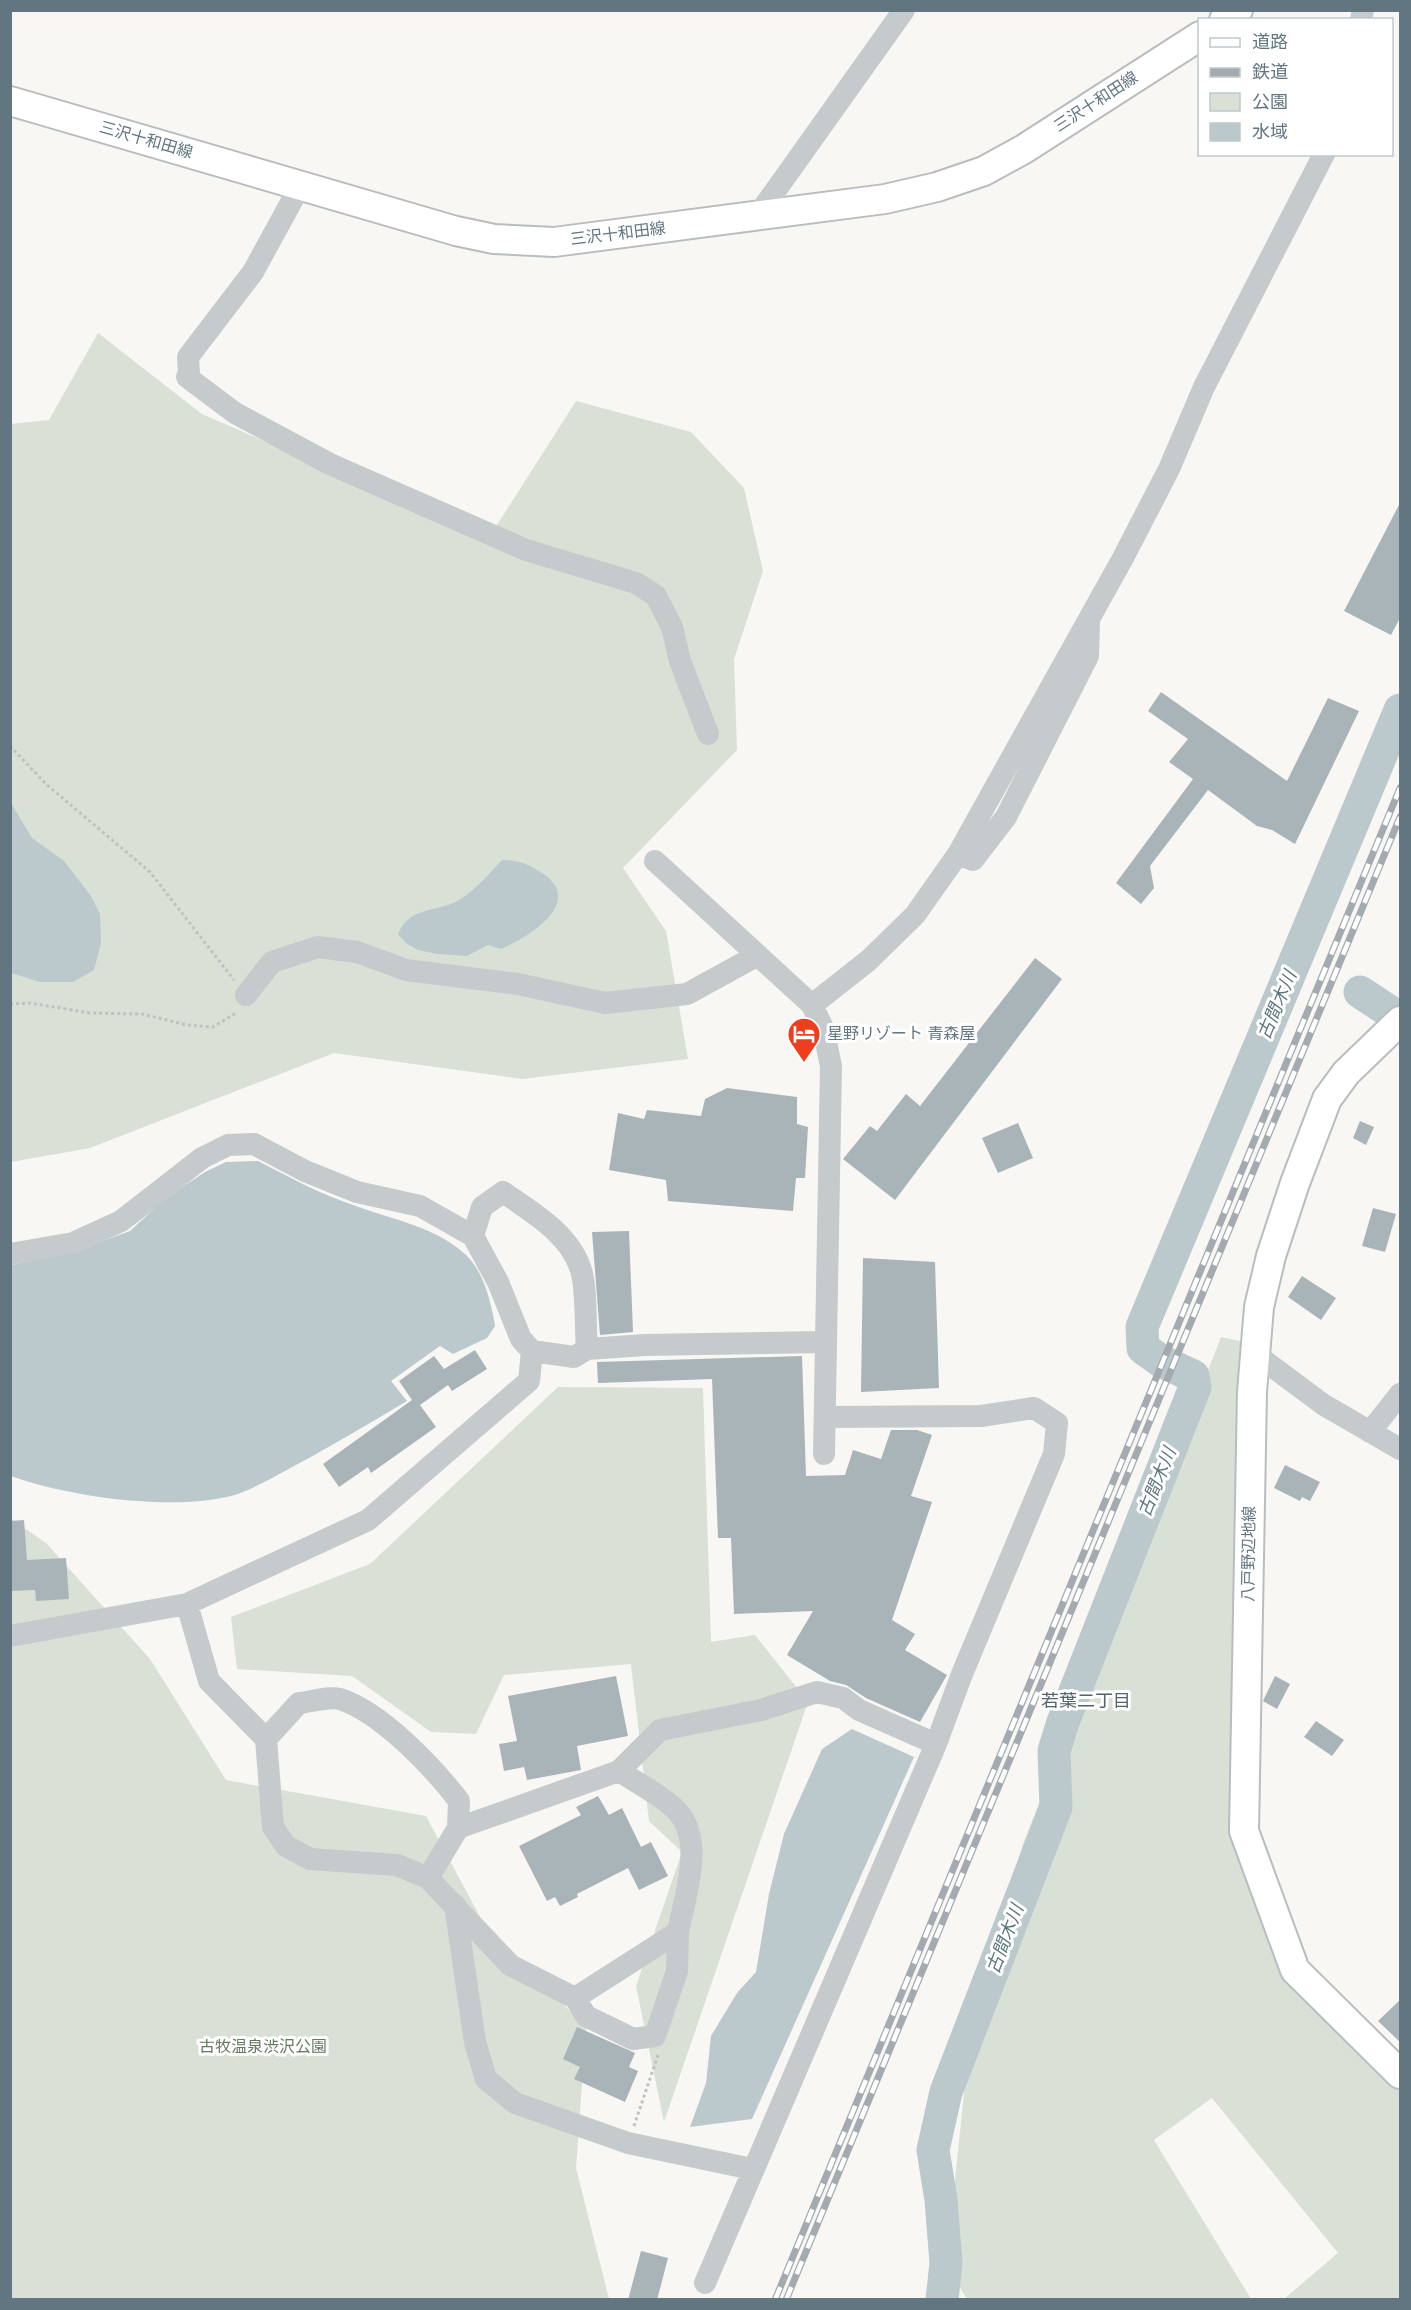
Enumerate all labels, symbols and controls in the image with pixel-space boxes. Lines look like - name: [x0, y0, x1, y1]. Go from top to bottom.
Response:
- legend: [1198, 18, 1393, 156]
- text: 道路: [1252, 31, 1288, 53]
- text: 鉄道: [1252, 61, 1288, 83]
- street label: 三沢十和田線: [1050, 67, 1142, 137]
- text: 公園: [1252, 91, 1288, 113]
- street label: 三沢十和田線: [97, 117, 195, 163]
- text: 水域: [1252, 121, 1288, 143]
- street label: 三沢十和田線: [569, 218, 667, 250]
- water label: 古間木川: [1253, 966, 1302, 1042]
- hotel icon: 星野リゾート 青森屋: [786, 1016, 822, 1063]
- place label: 星野リゾート 青森屋: [827, 1024, 975, 1044]
- water label: 古間木川: [1133, 1443, 1181, 1519]
- street label: 八戸野辺地線: [1238, 1506, 1260, 1602]
- district label: 若葉二丁目: [1041, 1690, 1131, 1712]
- water label: 古間木川: [982, 1900, 1029, 1977]
- park label: 古牧温泉渋沢公園: [199, 2037, 327, 2057]

